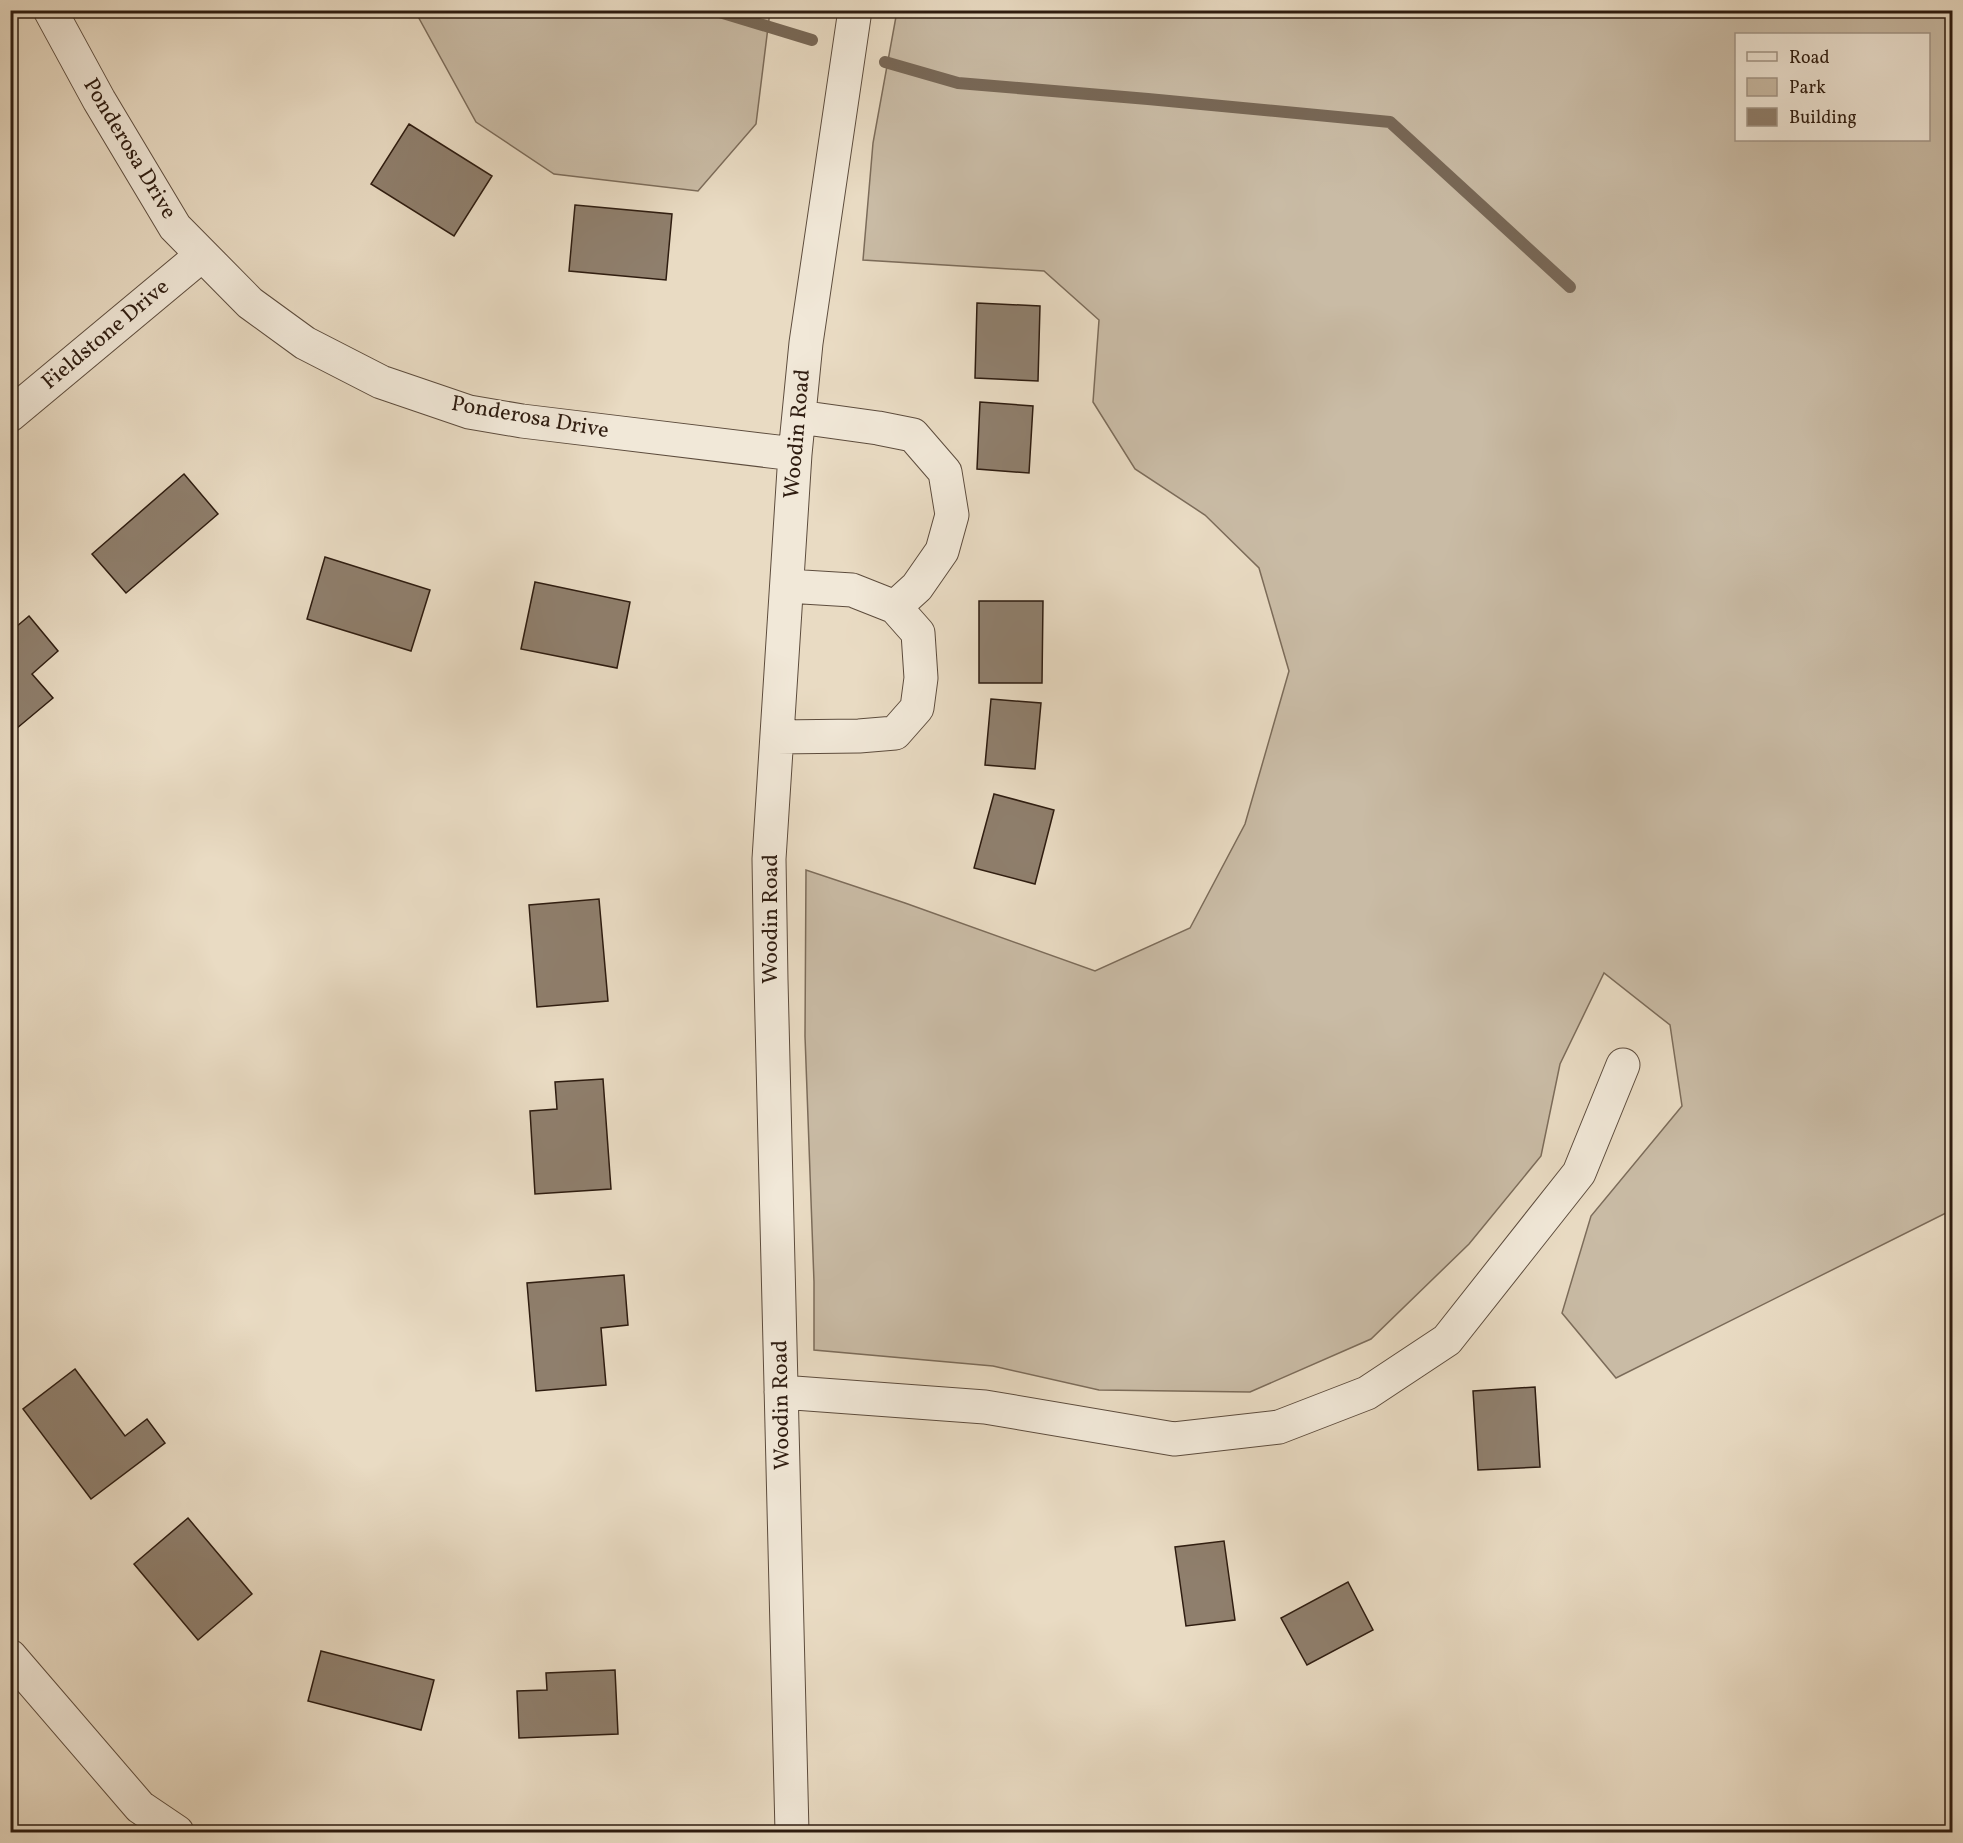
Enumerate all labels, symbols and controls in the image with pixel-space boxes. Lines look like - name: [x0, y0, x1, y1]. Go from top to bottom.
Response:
- legend: [1735, 33, 1930, 141]
- text: Road: [1789, 46, 1830, 71]
- street label: Ponderosa Drive: [75, 73, 183, 225]
- text: Park: [1789, 76, 1826, 101]
- text: Building: [1789, 106, 1857, 131]
- street label: Fieldstone Drive: [36, 272, 176, 398]
- street label: Woodin Road: [777, 368, 819, 500]
- street label: Ponderosa Drive: [449, 389, 611, 447]
- street label: Woodin Road: [756, 854, 787, 984]
- street label: Woodin Road: [765, 1340, 799, 1470]

